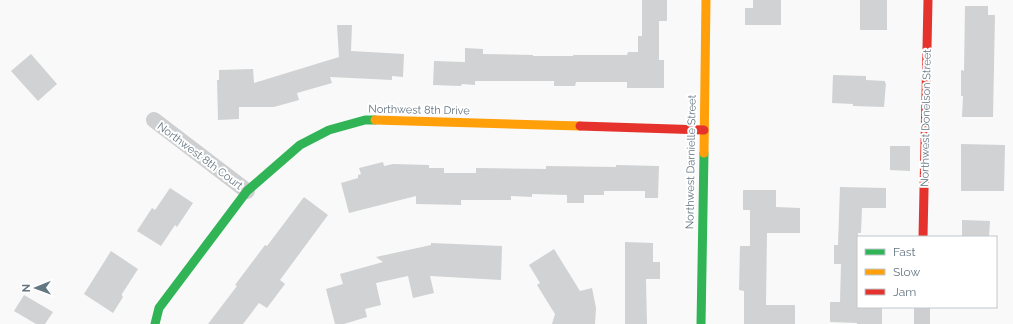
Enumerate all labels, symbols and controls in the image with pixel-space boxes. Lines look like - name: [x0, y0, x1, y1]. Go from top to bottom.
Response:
- street label: Northwest Donelson Street: [918, 49, 934, 187]
- street label: Northwest Darnielle Street: [683, 94, 699, 229]
- street label: Northwest 8th Drive: [368, 103, 470, 117]
- street label: Northwest 8th Court: [155, 120, 245, 192]
- legend: [857, 236, 997, 308]
- text: Fast: [893, 245, 916, 259]
- text: Slow: [893, 265, 920, 279]
- north arrow: [16, 268, 56, 308]
- text: N: [20, 284, 33, 292]
- text: Jam: [893, 285, 916, 299]

